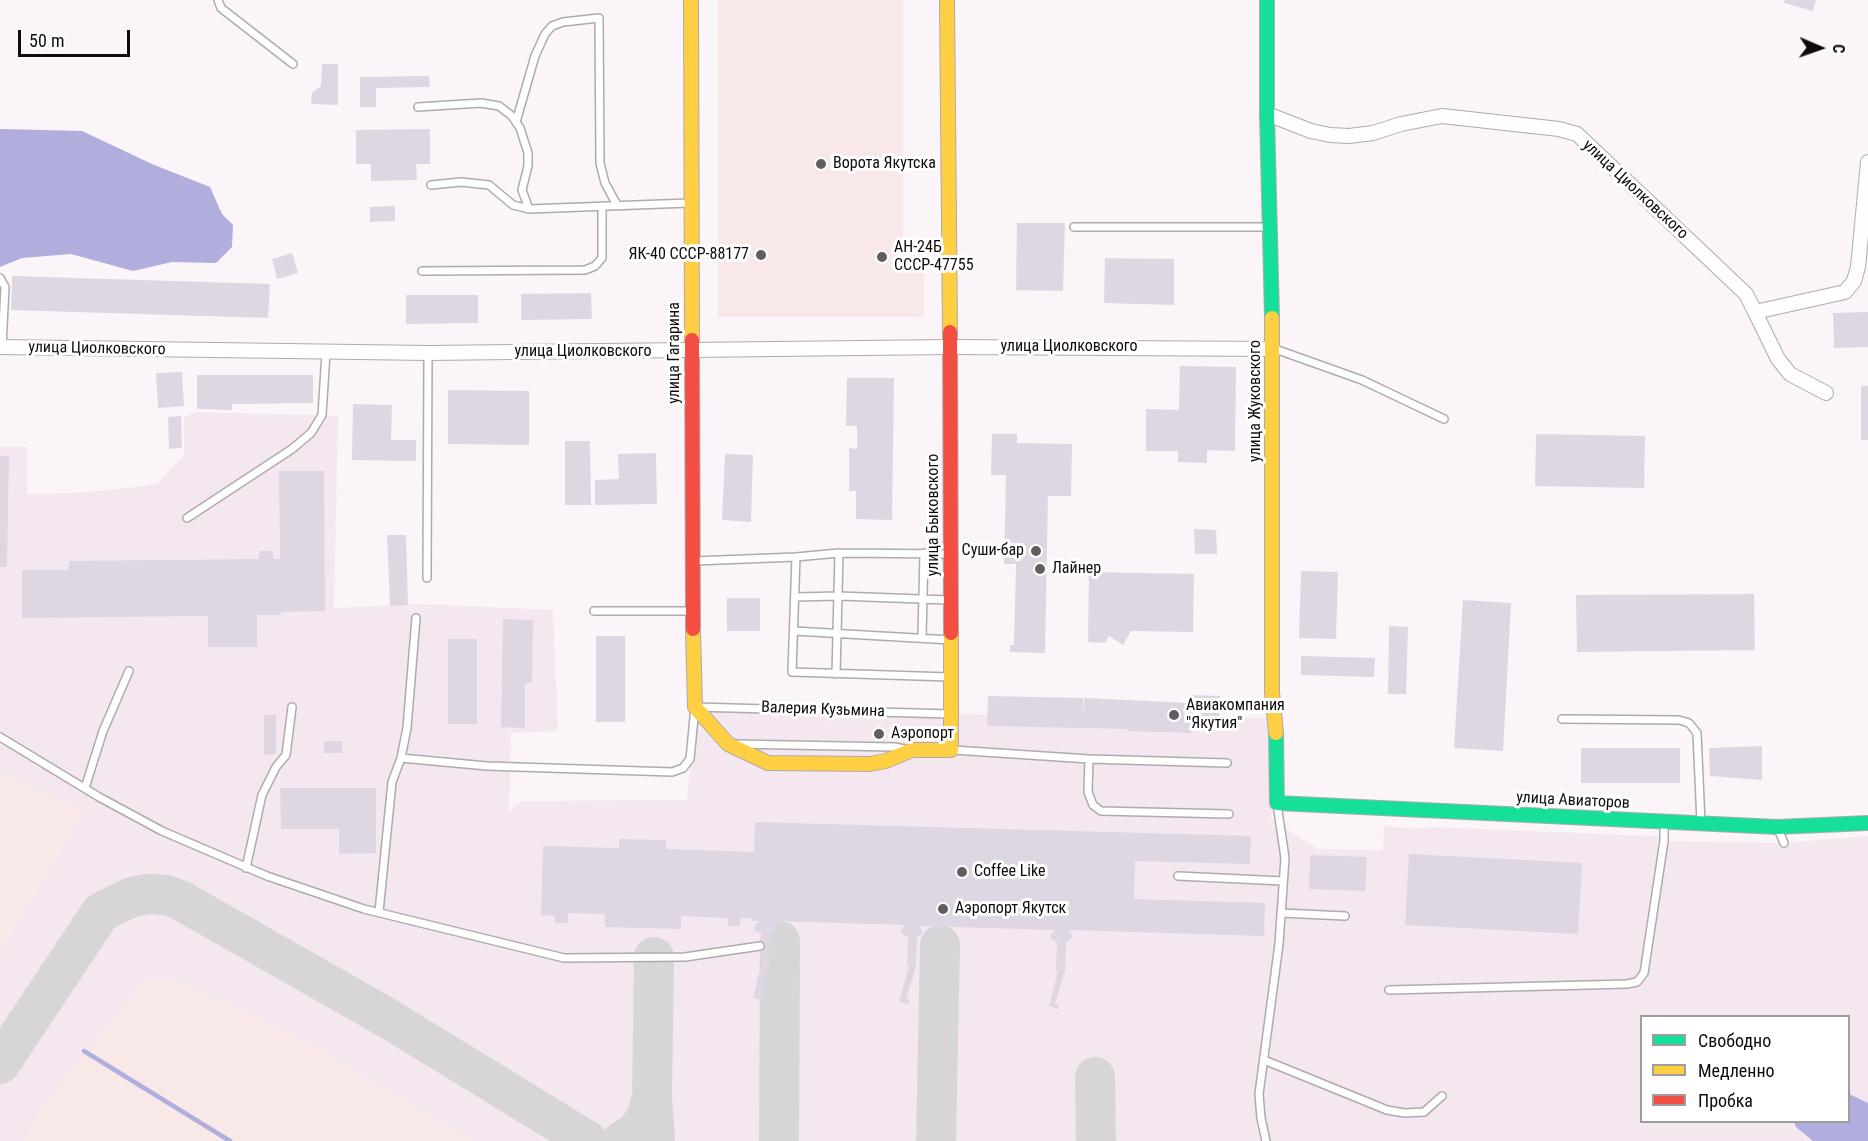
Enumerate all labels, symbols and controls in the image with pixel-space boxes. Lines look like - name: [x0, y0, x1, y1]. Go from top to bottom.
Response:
- scale bar: [21, 18, 134, 56]
- north arrow: [1790, 18, 1850, 78]
- text: 50 m: [29, 30, 64, 51]
- text: С: [1829, 44, 1848, 54]
- street label: улица Циолковского: [1578, 136, 1692, 244]
- place label: Ворота Якутска: [833, 154, 936, 174]
- marker: Ворота Якутска: [814, 157, 828, 171]
- place label: АН-24Б СССР-47755: [894, 238, 974, 276]
- place label: ЯК-40 СССР-88177: [629, 245, 749, 265]
- marker: ЯК-40 СССР-88177: [754, 248, 768, 262]
- marker: АН-24Б СССР-47755: [875, 250, 889, 264]
- street label: улица Гагарина: [665, 302, 685, 404]
- street label: улица Циолковского: [1000, 337, 1138, 357]
- street label: улица Циолковского: [28, 338, 166, 360]
- street label: улица Жуковского: [1246, 340, 1266, 462]
- street label: улица Циолковского: [514, 342, 652, 362]
- street label: улица Быковского: [924, 454, 944, 576]
- place label: Суши-бар: [962, 541, 1024, 561]
- marker: Суши-бар: [1029, 544, 1043, 558]
- place label: Лайнер: [1052, 559, 1101, 579]
- marker: Лайнер: [1033, 562, 1047, 576]
- place label: Авиакомпания "Якутия": [1186, 696, 1285, 734]
- street label: Валерия Кузьмина: [761, 698, 885, 722]
- marker: Авиакомпания "Якутия": [1167, 708, 1181, 722]
- place label: Аэропорт: [891, 724, 954, 744]
- marker: Аэропорт: [872, 727, 886, 741]
- street label: улица Авиаторов: [1516, 788, 1630, 814]
- place label: Coffee Like: [974, 862, 1046, 882]
- marker: Coffee Like: [955, 865, 969, 879]
- place label: Аэропорт Якутск: [955, 899, 1066, 919]
- marker: Аэропорт Якутск: [936, 902, 950, 916]
- legend: [1640, 1015, 1850, 1123]
- text: Свободно: [1698, 1030, 1771, 1051]
- text: Медленно: [1698, 1060, 1775, 1081]
- text: Пробка: [1698, 1090, 1753, 1111]

